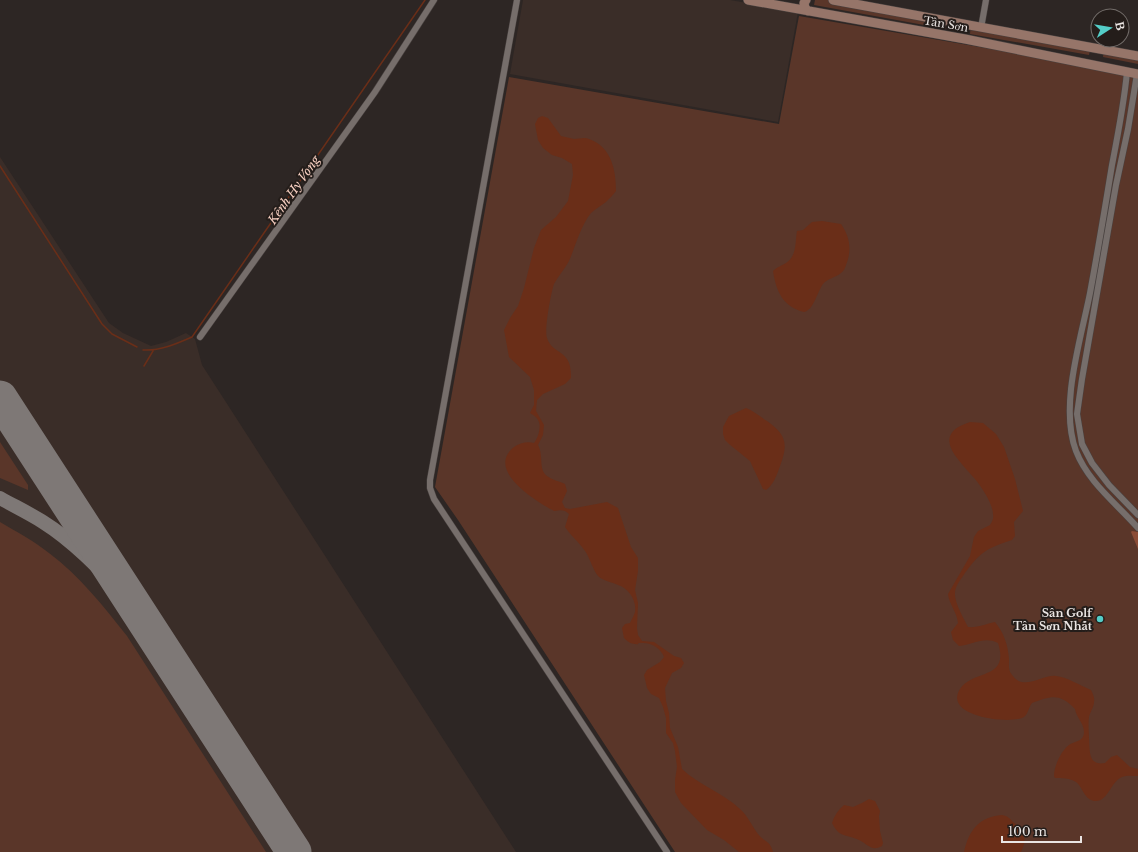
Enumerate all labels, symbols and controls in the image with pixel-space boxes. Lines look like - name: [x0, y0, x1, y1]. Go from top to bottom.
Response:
- north arrow: [1090, 8, 1130, 48]
- street label: Tân Sơn: [923, 13, 970, 35]
- text: B: [1112, 20, 1128, 32]
- water label: Kênh Hy Vọng: [264, 151, 324, 228]
- place label: Sân Golf Tân Sơn Nhất: [1013, 606, 1093, 633]
- marker: Sân Golf Tân Sơn Nhất: [1095, 614, 1105, 624]
- scale bar: [1002, 818, 1081, 844]
- text: 100 m: [1008, 824, 1047, 839]

